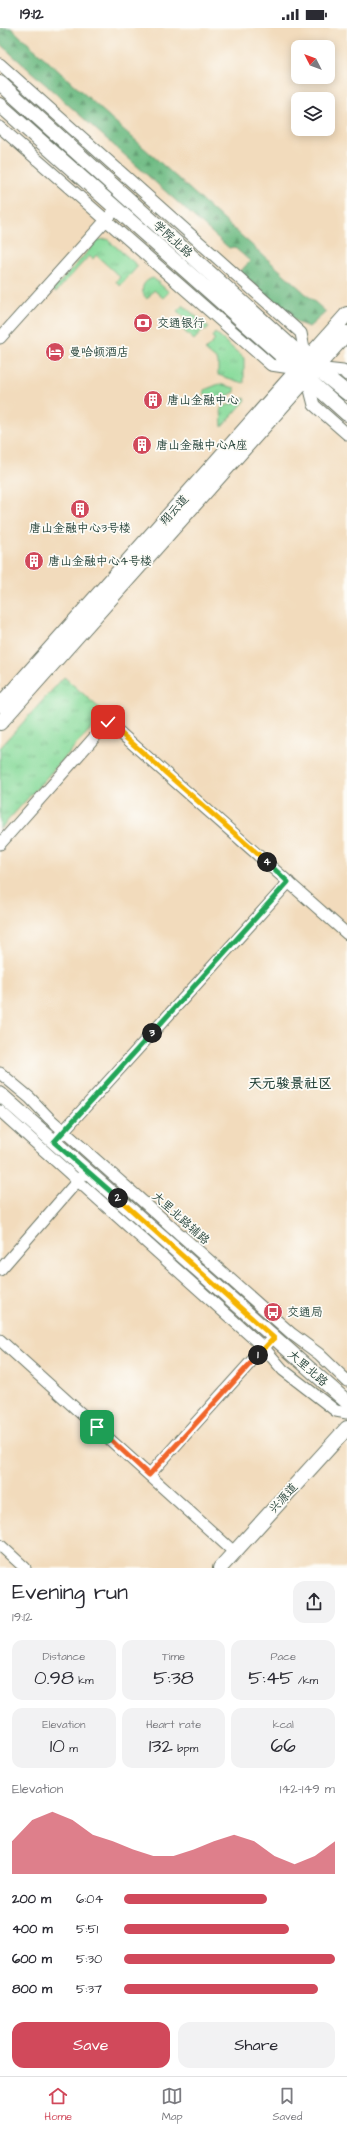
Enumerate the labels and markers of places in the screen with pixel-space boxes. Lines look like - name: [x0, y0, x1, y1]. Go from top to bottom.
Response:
- bank icon: 交通银行: [132, 312, 154, 334]
- place label: 交通银行: [157, 315, 205, 332]
- hotel icon: 曼哈顿酒店: [44, 341, 66, 363]
- place label: 曼哈顿酒店: [69, 344, 129, 361]
- building icon: 唐山金融中心: [142, 389, 164, 411]
- place label: 唐山金融中心: [167, 392, 239, 409]
- building icon: 唐山金融中心A座: [131, 434, 153, 456]
- place label: 唐山金融中心A座: [156, 437, 248, 454]
- building icon: 唐山金融中心3号楼: [69, 498, 91, 520]
- place label: 唐山金融中心3号楼: [29, 520, 131, 537]
- building icon: 唐山金融中心4号楼: [23, 550, 45, 572]
- place label: 唐山金融中心4号楼: [48, 553, 152, 570]
- pin: [91, 705, 125, 739]
- pin: 4: [257, 852, 277, 872]
- pin: 3: [142, 1023, 162, 1043]
- pin: 2: [108, 1188, 128, 1208]
- bus stop icon: 交通局: [262, 1301, 284, 1323]
- place label: 交通局: [287, 1304, 323, 1321]
- pin: 1: [248, 1345, 268, 1365]
- pin: [80, 1410, 114, 1444]

